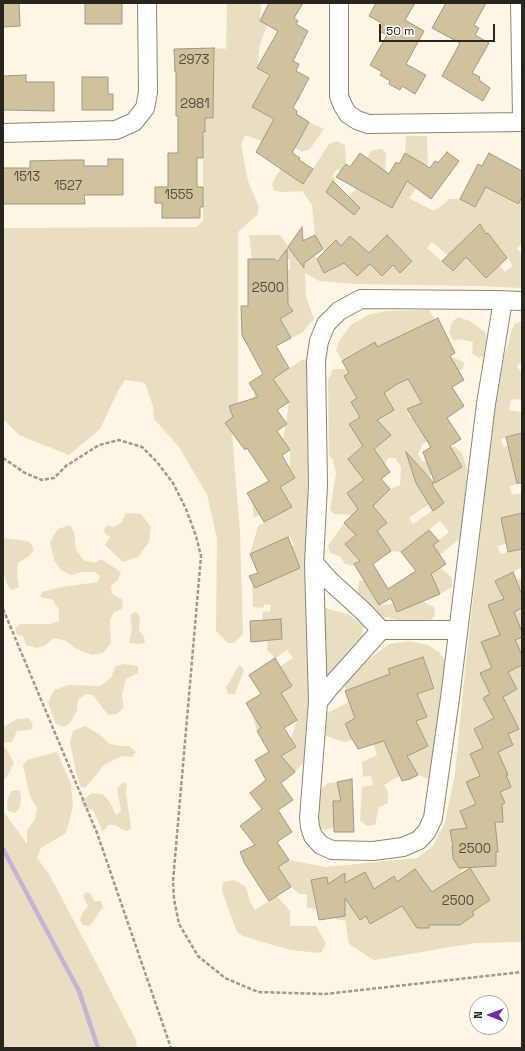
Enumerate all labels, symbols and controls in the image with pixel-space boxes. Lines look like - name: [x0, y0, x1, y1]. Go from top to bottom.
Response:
- scale bar: [381, 16, 497, 42]
- text: 50 m: [386, 23, 414, 39]
- house number: 2973: [179, 52, 209, 68]
- house number: 2981: [180, 96, 210, 112]
- house number: 1513: [14, 169, 40, 185]
- house number: 1527: [54, 178, 82, 194]
- house number: 1555: [165, 187, 193, 203]
- house number: 2500: [252, 280, 284, 296]
- house number: 2500: [459, 841, 491, 857]
- house number: 2500: [442, 893, 474, 909]
- north arrow: [469, 995, 509, 1035]
- text: N: [471, 1011, 485, 1019]

